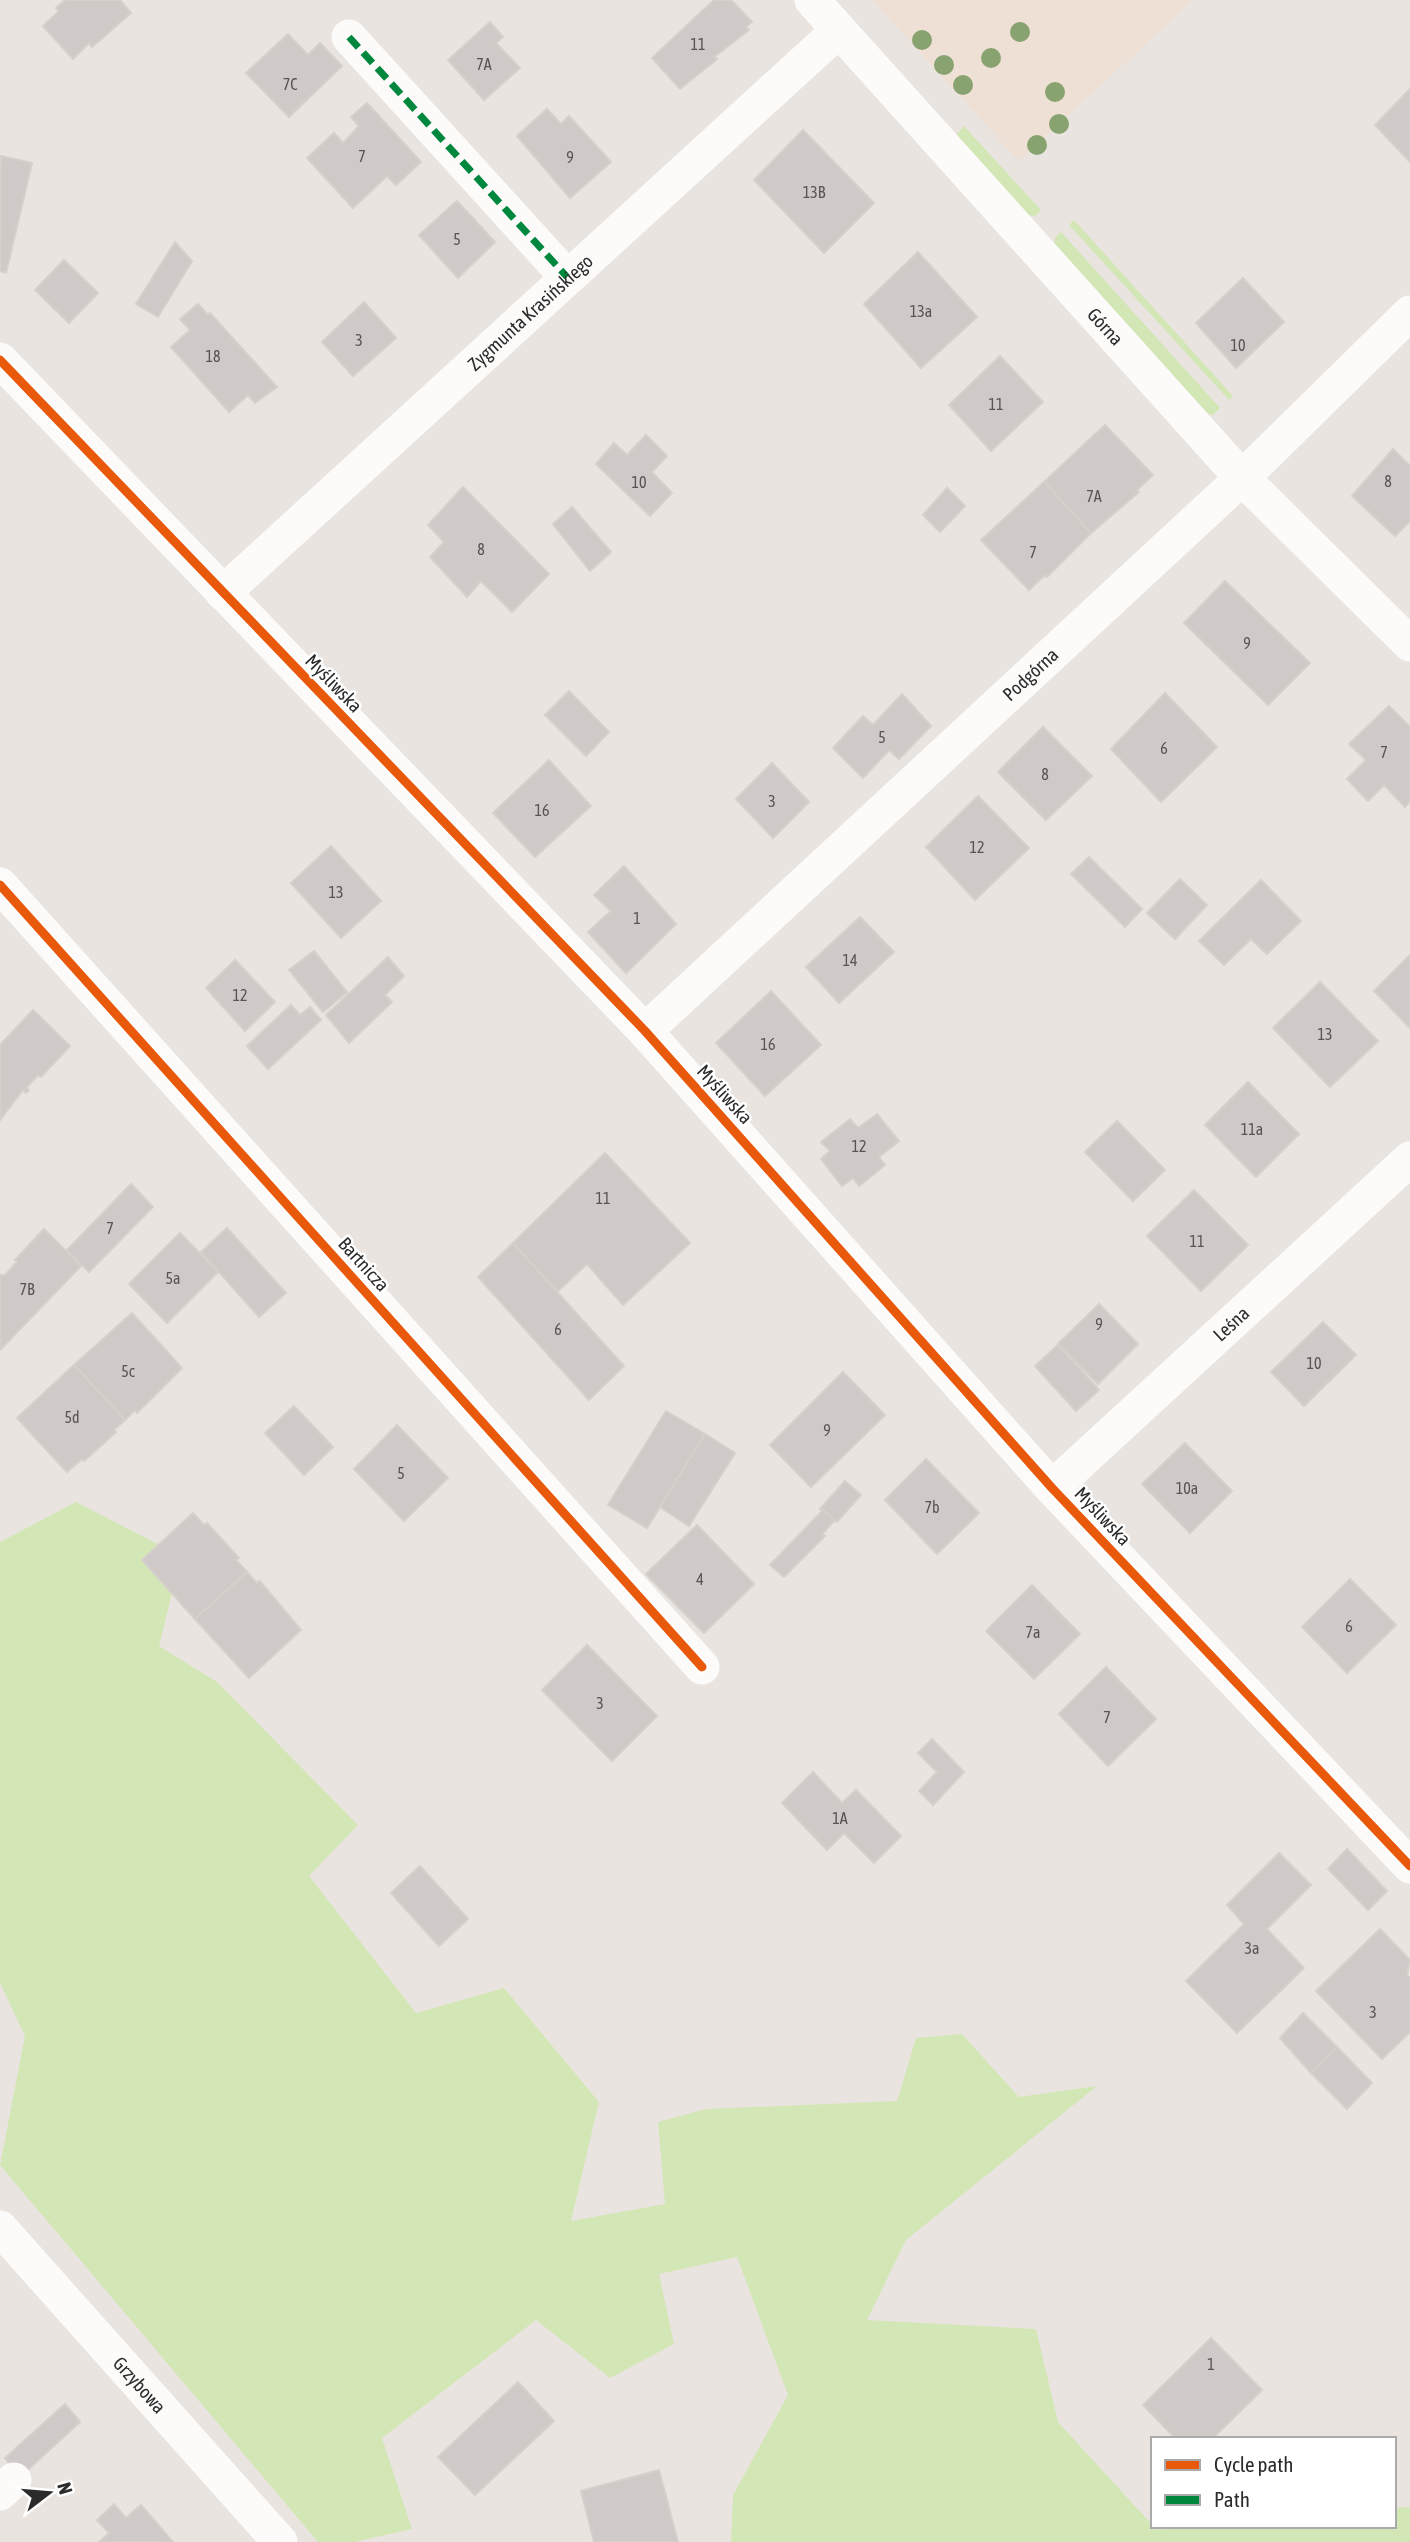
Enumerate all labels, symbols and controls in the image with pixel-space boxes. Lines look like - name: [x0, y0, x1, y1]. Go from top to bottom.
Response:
- house number: 11: [690, 35, 706, 53]
- house number: 7A: [476, 55, 492, 73]
- house number: 7C: [283, 75, 297, 93]
- house number: 7: [358, 147, 366, 165]
- house number: 9: [566, 148, 574, 166]
- house number: 13B: [803, 183, 826, 201]
- house number: 5: [453, 230, 461, 248]
- street label: Zygmunta Krasińskiego: [463, 250, 597, 375]
- house number: 13a: [910, 302, 932, 320]
- street label: Górna: [1083, 303, 1128, 350]
- house number: 3: [355, 331, 363, 349]
- house number: 10: [1230, 336, 1246, 354]
- house number: 18: [205, 347, 221, 365]
- house number: 11: [988, 395, 1004, 413]
- house number: 8: [1384, 472, 1392, 490]
- house number: 10: [631, 473, 647, 491]
- house number: 7A: [1086, 487, 1102, 505]
- house number: 8: [477, 540, 485, 558]
- house number: 7: [1029, 543, 1037, 561]
- house number: 9: [1243, 634, 1251, 652]
- street label: Podgórna: [998, 643, 1062, 705]
- street label: Myśliwska: [301, 649, 367, 717]
- house number: 5: [878, 728, 886, 746]
- house number: 6: [1160, 739, 1168, 757]
- house number: 7: [1380, 743, 1388, 761]
- house number: 8: [1041, 765, 1049, 783]
- house number: 3: [768, 792, 776, 810]
- house number: 16: [534, 801, 550, 819]
- house number: 12: [969, 838, 985, 856]
- house number: 13: [328, 883, 344, 901]
- house number: 1: [633, 909, 641, 927]
- house number: 14: [842, 951, 858, 969]
- house number: 12: [232, 986, 248, 1004]
- house number: 13: [1317, 1025, 1333, 1043]
- house number: 16: [760, 1035, 776, 1053]
- street label: Myśliwska: [693, 1060, 757, 1128]
- house number: 11a: [1241, 1120, 1263, 1138]
- house number: 12: [851, 1137, 867, 1155]
- house number: 11: [595, 1189, 611, 1207]
- house number: 7: [106, 1219, 114, 1237]
- street label: Bartnicza: [334, 1232, 394, 1296]
- house number: 11: [1189, 1232, 1205, 1250]
- house number: 5a: [166, 1269, 180, 1287]
- house number: 7B: [19, 1280, 35, 1298]
- street label: Leśna: [1208, 1302, 1253, 1345]
- house number: 9: [1095, 1315, 1103, 1333]
- house number: 6: [554, 1320, 562, 1338]
- house number: 10: [1306, 1354, 1322, 1372]
- house number: 5c: [121, 1362, 135, 1380]
- house number: 5d: [64, 1408, 80, 1426]
- house number: 9: [823, 1421, 831, 1439]
- house number: 5: [397, 1464, 405, 1482]
- house number: 10a: [1176, 1479, 1198, 1497]
- street label: Myśliwska: [1070, 1482, 1136, 1550]
- house number: 7b: [924, 1498, 940, 1516]
- house number: 4: [696, 1570, 704, 1588]
- house number: 6: [1345, 1617, 1353, 1635]
- house number: 7a: [1026, 1623, 1040, 1641]
- house number: 3: [596, 1694, 604, 1712]
- house number: 7: [1103, 1708, 1111, 1726]
- house number: 1A: [832, 1809, 848, 1827]
- house number: 3a: [1245, 1939, 1259, 1957]
- house number: 3: [1369, 2003, 1377, 2021]
- street label: Grzybowa: [109, 2352, 171, 2417]
- house number: 1: [1207, 2355, 1215, 2373]
- legend: [1151, 2437, 1396, 2528]
- text: Cycle path: [1214, 2452, 1293, 2476]
- north arrow: [14, 2458, 84, 2528]
- text: N: [53, 2480, 77, 2497]
- text: Path: [1214, 2487, 1250, 2511]

